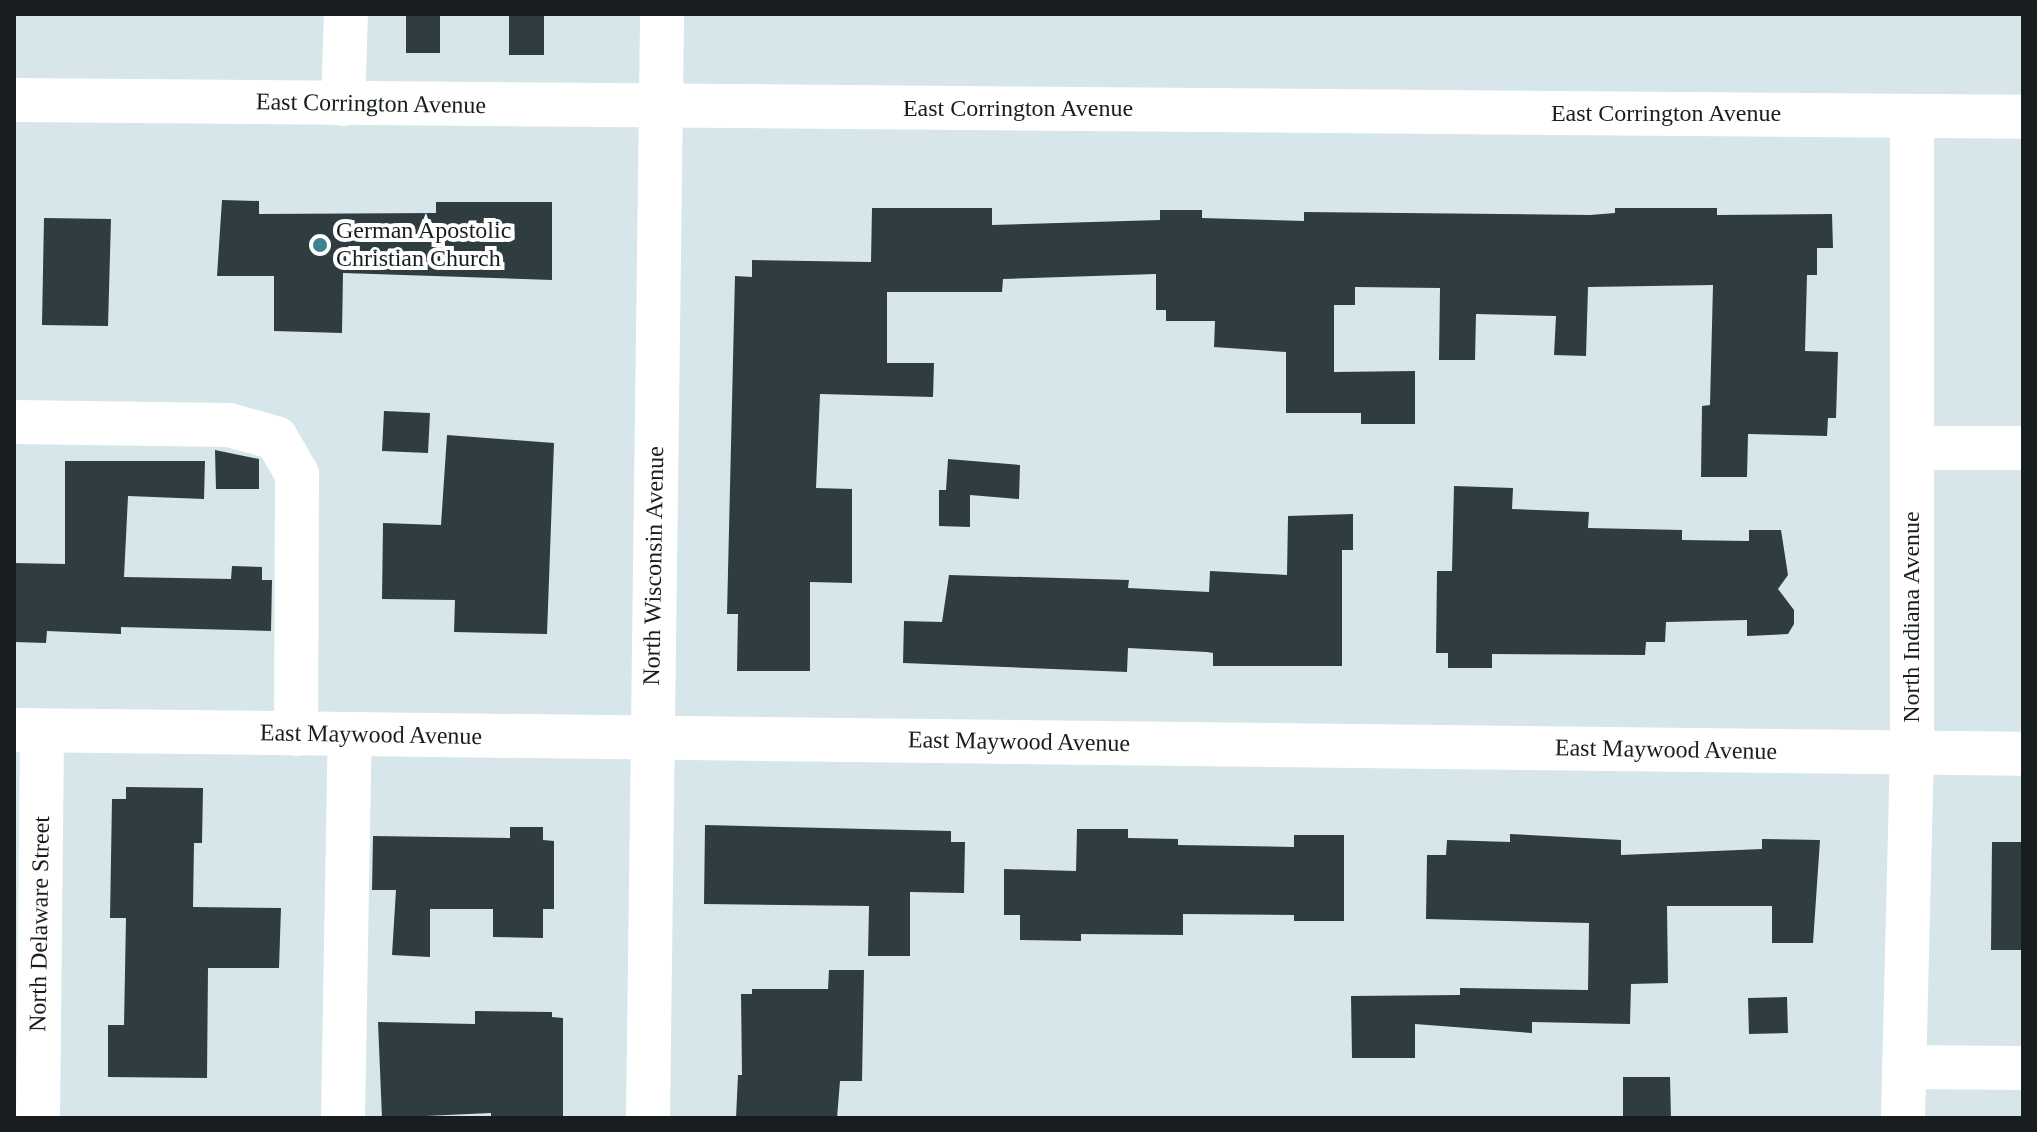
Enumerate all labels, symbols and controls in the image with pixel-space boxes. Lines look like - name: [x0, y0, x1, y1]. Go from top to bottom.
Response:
- street label: East Corrington Avenue: [255, 88, 487, 120]
- street label: East Corrington Avenue: [902, 95, 1134, 123]
- street label: East Corrington Avenue: [1550, 100, 1782, 128]
- place label: German Apostolic Christian Church: [336, 217, 513, 273]
- marker: German Apostolic Christian Church: [311, 236, 329, 254]
- street label: North Wisconsin Avenue: [637, 445, 671, 687]
- street label: North Indiana Avenue: [1898, 511, 1926, 723]
- street label: East Maywood Avenue: [259, 719, 483, 751]
- street label: East Maywood Avenue: [907, 726, 1131, 758]
- street label: East Maywood Avenue: [1554, 734, 1778, 766]
- street label: North Delaware Street: [24, 816, 56, 1032]

